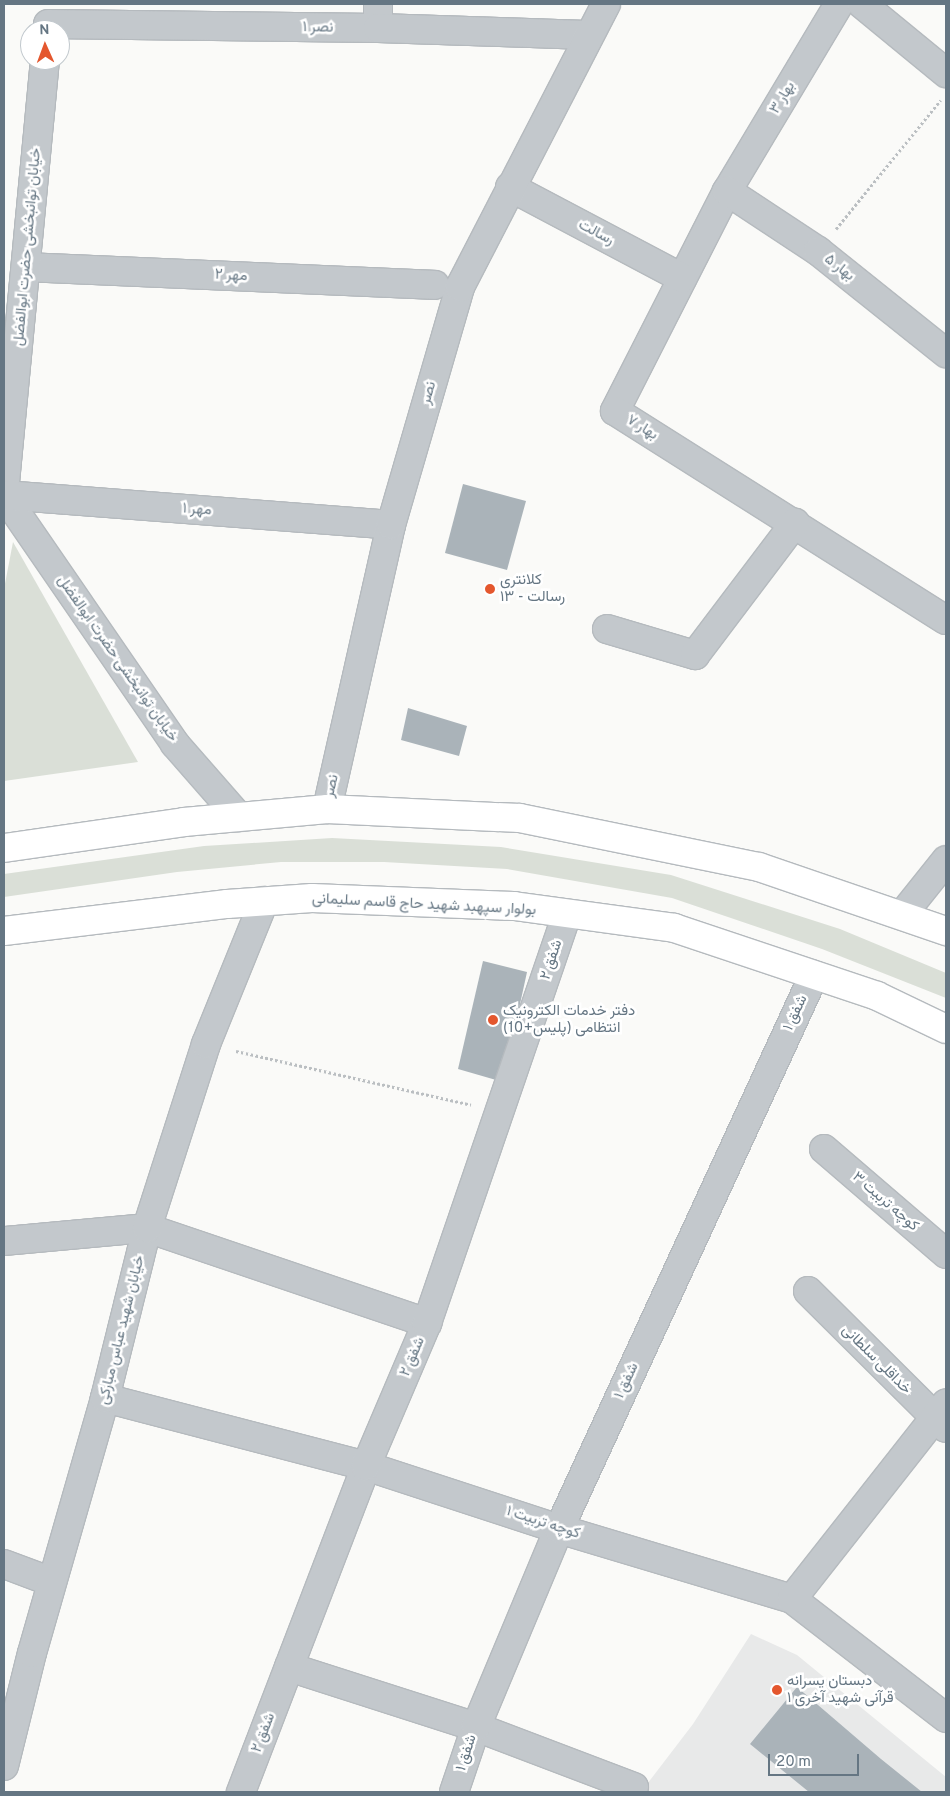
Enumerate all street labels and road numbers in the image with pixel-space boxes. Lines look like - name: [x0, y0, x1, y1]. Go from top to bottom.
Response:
- street label: نصر ۱: [302, 19, 334, 37]
- street label: بهار ۳: [766, 79, 800, 117]
- street label: خیابان توانبخشی حضرت ابوالفضل: [10, 147, 46, 347]
- street label: رسالت: [575, 216, 617, 250]
- street label: بهار ۵: [820, 251, 858, 285]
- street label: مهر ۲: [214, 266, 248, 286]
- street label: نصر: [417, 379, 441, 407]
- street label: بهار ۷: [623, 412, 661, 444]
- street label: مهر ۱: [182, 500, 212, 520]
- street label: خیابان توانبخشی حضرت ابوالفضل: [53, 572, 181, 746]
- street label: نصر: [321, 773, 343, 799]
- street label: بولوار سپهبد شهید حاج قاسم سلیمانی: [311, 890, 537, 920]
- street label: شفق ۲: [537, 938, 567, 982]
- street label: شفق ۱: [780, 992, 812, 1034]
- street label: کوچه تربیت ۳: [848, 1168, 922, 1236]
- street label: خیابان شهید عباس مبارکی: [95, 1254, 149, 1406]
- street label: خداقلی سلطانی: [837, 1321, 915, 1399]
- street label: شفق ۲: [397, 1335, 429, 1379]
- street label: شفق ۱: [611, 1360, 643, 1402]
- street label: کوچه تربیت ۱: [504, 1503, 582, 1543]
- street label: شفق ۲: [248, 1711, 280, 1755]
- street label: شفق ۱: [453, 1732, 481, 1774]

